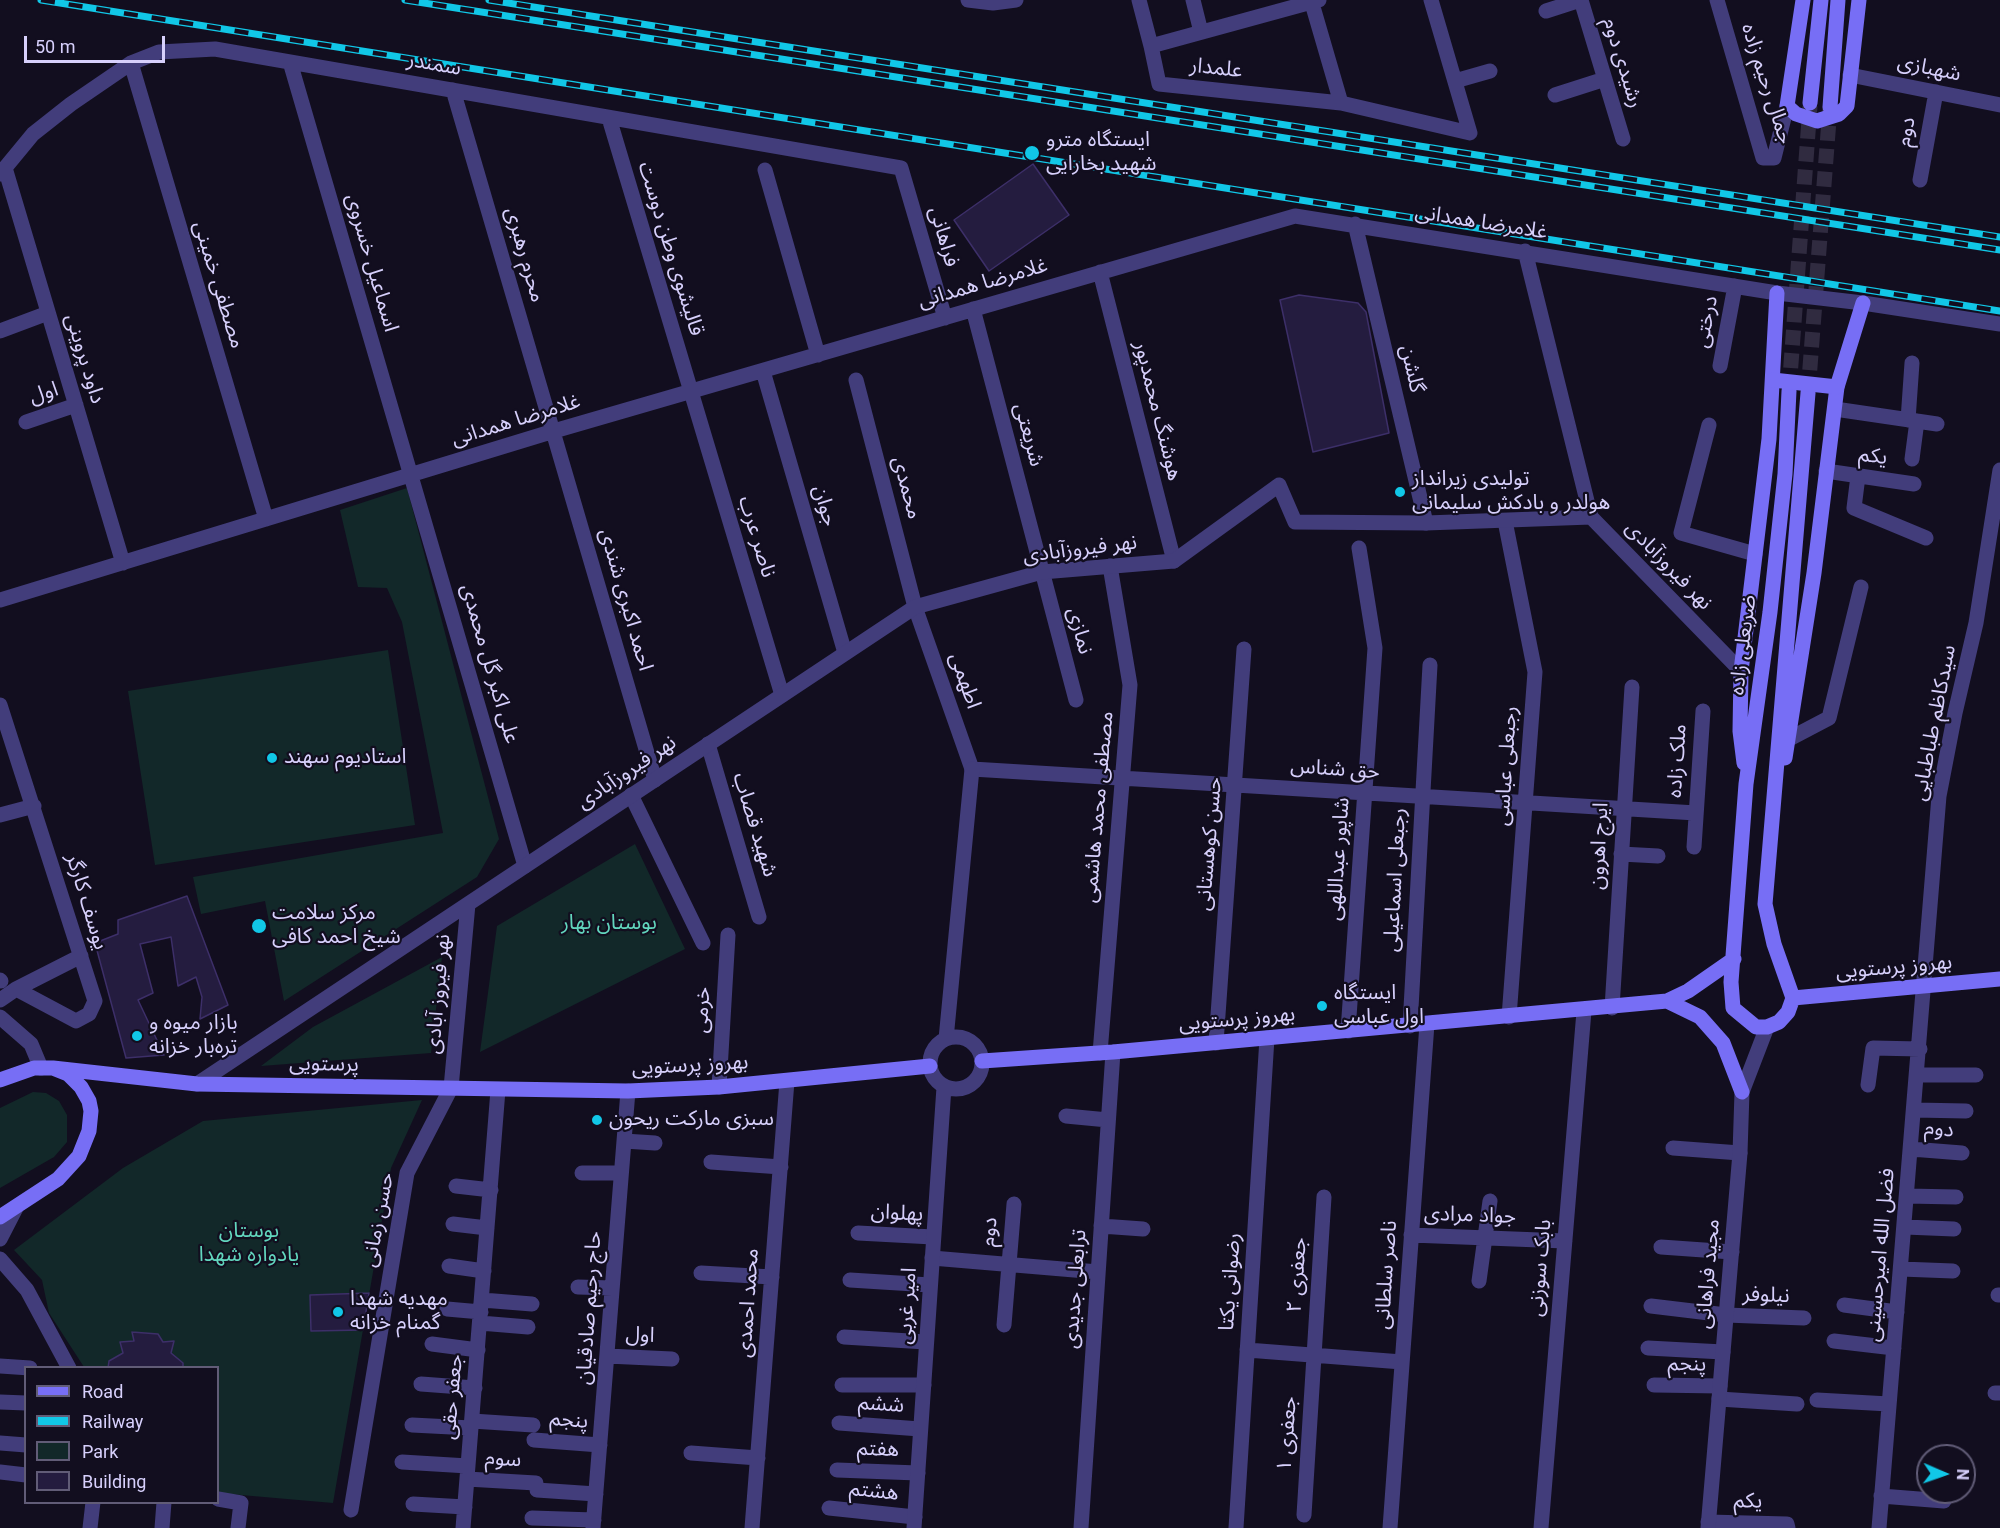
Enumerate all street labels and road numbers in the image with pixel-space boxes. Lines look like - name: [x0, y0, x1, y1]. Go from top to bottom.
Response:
- street label: رشیدی دوم: [1596, 15, 1648, 111]
- street label: جمال رحیم زاده: [1735, 21, 1797, 147]
- street label: سمندر: [405, 48, 463, 82]
- street label: شهبازی: [1895, 50, 1963, 88]
- street label: علمدار: [1188, 54, 1244, 84]
- street label: دوم: [1892, 115, 1922, 149]
- street label: قالیشوی وطن دوست: [632, 159, 708, 339]
- street label: اسماعیل خسروی: [339, 191, 403, 335]
- street label: غلامرضا همدانی: [1413, 200, 1549, 246]
- street label: فراهانی: [922, 204, 964, 270]
- street label: محرم رهبری: [498, 205, 550, 305]
- street label: مصطفی خمینی: [187, 218, 249, 352]
- street label: غلامرضا همدانی: [915, 253, 1051, 315]
- street label: درختی: [1690, 294, 1724, 350]
- street label: داود پروینی: [58, 311, 110, 407]
- street label: هوشنگ محمدپور: [1127, 339, 1187, 483]
- street label: گلشن: [1393, 343, 1429, 395]
- street label: اول: [26, 378, 62, 410]
- street label: غلامرضا همدانی: [448, 389, 584, 453]
- street label: شریعتی: [1007, 401, 1049, 469]
- street label: یکم: [1857, 443, 1889, 471]
- street label: محمدی: [886, 454, 926, 522]
- street label: جوان: [806, 483, 842, 529]
- street label: ناصر عرب: [732, 493, 780, 581]
- street label: نهر فیروزآبادی: [1619, 516, 1717, 616]
- street label: احمد اکبری شندی: [593, 526, 657, 674]
- street label: نهر فیروزآبادی: [1022, 531, 1138, 569]
- street label: علی اکبر گل محمدی: [454, 581, 524, 747]
- street label: ضربعلی زاده: [1725, 593, 1763, 697]
- street label: نمازی: [1061, 605, 1097, 657]
- street label: سیدکاظم طباطبایی: [1908, 643, 1962, 803]
- street label: اطهمی: [943, 650, 985, 712]
- street label: رجبعلی عباسی: [1490, 705, 1524, 827]
- street label: مصطفی محمد هاشمی: [1078, 710, 1120, 904]
- street label: ملک زاده: [1663, 723, 1693, 799]
- street label: نهر فیروزآبادی: [572, 731, 682, 815]
- street label: حق شناس: [1289, 754, 1381, 786]
- street label: شهید قصاب: [726, 770, 782, 880]
- street label: حسن کوهستانی: [1192, 776, 1228, 912]
- street label: شاپور عبداللهی: [1322, 797, 1356, 921]
- street label: ایرج اهرون: [1585, 802, 1615, 890]
- street label: رجبعلی اسماعیلی: [1380, 807, 1412, 953]
- street label: یوسف کارگر: [59, 851, 113, 953]
- street label: نهر فیروز آبادی: [421, 933, 457, 1055]
- street label: بهروز پرستویی: [1835, 950, 1953, 986]
- street label: خرمی: [689, 986, 717, 1034]
- street label: بهروز پرستویی: [1178, 1002, 1296, 1038]
- street label: بهروز پرستویی: [631, 1050, 749, 1082]
- street label: پرستویی: [289, 1052, 359, 1078]
- street label: دوم: [1923, 1116, 1955, 1144]
- street label: فضل الله امیرحسینی: [1861, 1167, 1901, 1343]
- street label: حسن زمانی: [357, 1171, 401, 1269]
- street label: پهلوان: [870, 1200, 924, 1228]
- street label: جواد مرادی: [1423, 1202, 1517, 1230]
- street label: دوم: [976, 1216, 1004, 1248]
- street label: بابک سوزنی: [1524, 1218, 1558, 1318]
- street label: مجید فراهانی: [1692, 1218, 1726, 1330]
- street label: ناصر سلطانی: [1371, 1220, 1403, 1330]
- street label: ترابعلی جدیدی: [1059, 1228, 1093, 1350]
- street label: حاج رحیم صادقیان: [572, 1230, 608, 1386]
- street label: رضوانی یکتا: [1215, 1232, 1247, 1332]
- street label: جعفری ۲: [1283, 1237, 1313, 1313]
- street label: محمد احمدی: [733, 1247, 765, 1359]
- street label: امیر غربی: [893, 1267, 923, 1345]
- street label: نیلوفر: [1742, 1283, 1790, 1309]
- street label: اول: [625, 1323, 655, 1349]
- street label: پنجم: [1667, 1352, 1707, 1378]
- street label: جعفر حقی: [437, 1353, 469, 1441]
- street label: ششم: [857, 1391, 905, 1419]
- street label: جعفری ۱: [1273, 1396, 1303, 1472]
- street label: پنجم: [549, 1407, 589, 1435]
- street label: هفتم: [857, 1437, 899, 1463]
- street label: سوم: [484, 1446, 522, 1474]
- street label: هشتم: [848, 1477, 900, 1507]
- street label: یکم: [1733, 1489, 1763, 1515]

